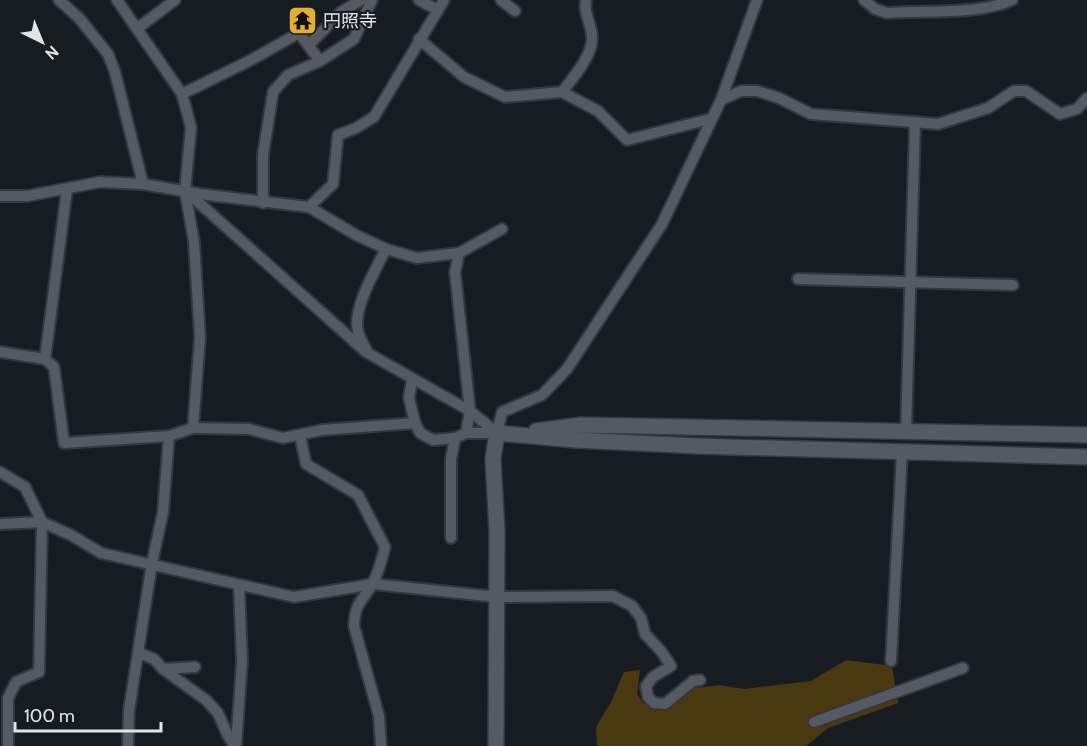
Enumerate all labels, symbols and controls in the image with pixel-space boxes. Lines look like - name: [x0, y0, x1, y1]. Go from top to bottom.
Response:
- temple icon: 円照寺: [286, 5, 318, 37]
- place label: 円照寺: [323, 10, 377, 32]
- north arrow: [12, 12, 72, 72]
- text: N: [41, 42, 63, 63]
- scale bar: [15, 695, 160, 733]
- text: 100 m: [24, 705, 75, 727]

